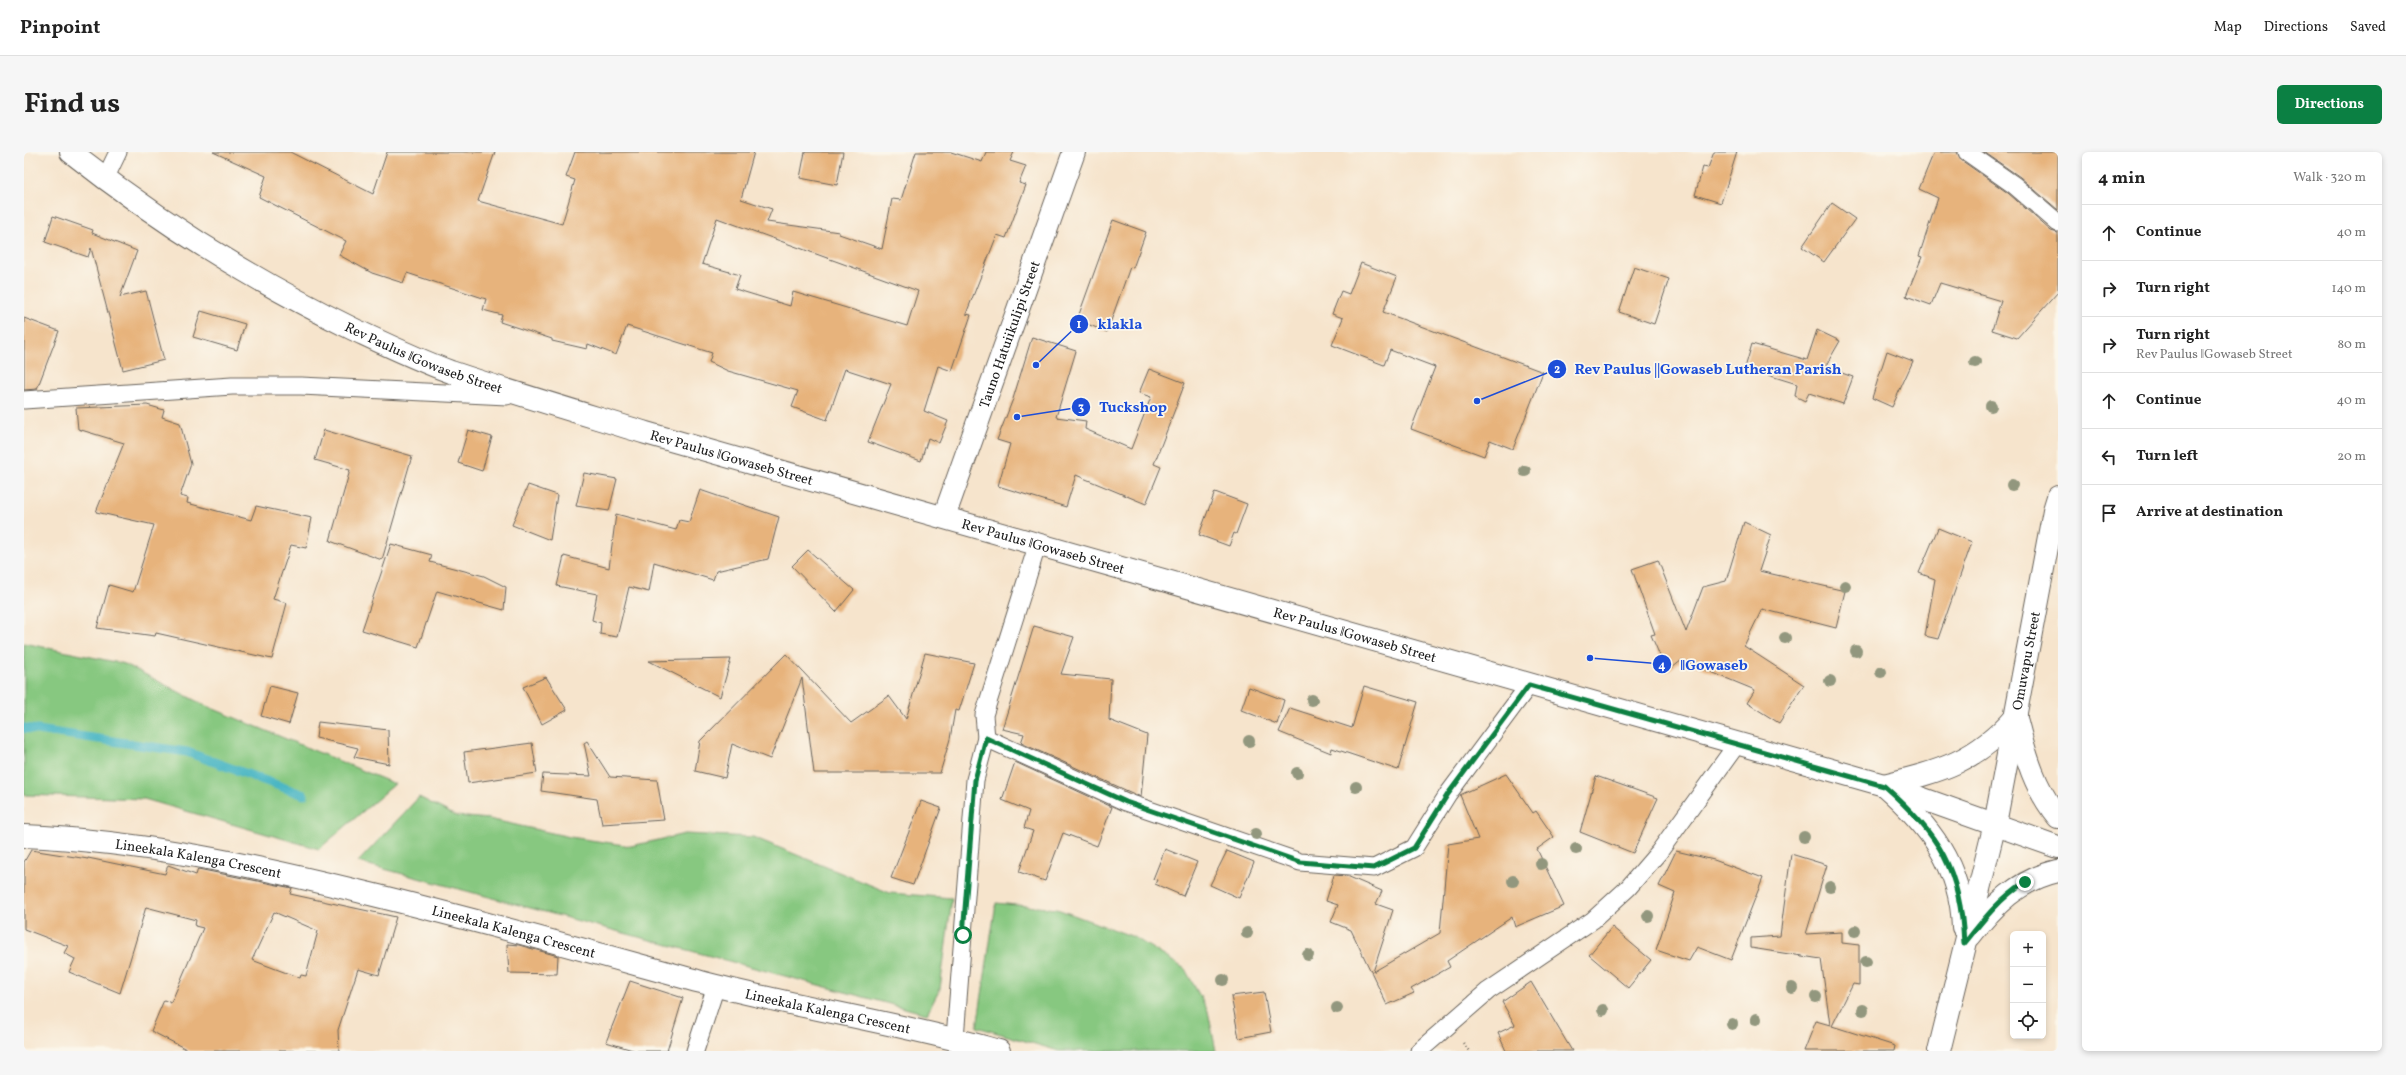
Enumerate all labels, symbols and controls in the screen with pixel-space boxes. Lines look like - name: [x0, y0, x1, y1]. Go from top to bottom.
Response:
- text: Pinpoint: [20, 15, 100, 41]
- text: Map: [2214, 18, 2242, 37]
- text: Directions: [2264, 18, 2328, 37]
- text: Saved: [2350, 18, 2386, 37]
- text: Find us: [24, 85, 120, 124]
- button: Directions: [2277, 85, 2382, 124]
- text: 4 min: [2098, 167, 2145, 190]
- text: Walk · 320 m: [2293, 169, 2366, 187]
- icon: ahead: [2098, 222, 2120, 244]
- text: Continue: [2136, 222, 2201, 243]
- text: 40 m: [2337, 224, 2366, 242]
- street label: Tauno Hatuiikulipi Street: [976, 258, 1046, 411]
- icon: right: [2098, 278, 2120, 300]
- text: Turn right: [2136, 278, 2210, 299]
- text: 140 m: [2332, 280, 2366, 298]
- callout: klakla: [1069, 311, 1150, 338]
- text: klakla: [1098, 315, 1142, 336]
- text: 1: [1077, 317, 1082, 333]
- street label: Rev Paulus ǁGowaseb Street: [341, 318, 505, 399]
- text: Turn right: [2136, 325, 2210, 346]
- icon: right: [2098, 334, 2120, 356]
- text: 80 m: [2337, 336, 2366, 354]
- text: Rev Paulus ǁGowaseb Street: [2136, 346, 2292, 364]
- callout: Rev Paulus ||Gowaseb Lutheran Parish: [1547, 356, 1850, 383]
- text: Rev Paulus ||Gowaseb Lutheran Parish: [1574, 360, 1842, 381]
- text: 2: [1554, 362, 1560, 378]
- icon: ahead: [2098, 390, 2120, 412]
- text: Continue: [2136, 390, 2201, 411]
- text: 40 m: [2337, 392, 2366, 410]
- callout: Tuckshop: [1071, 393, 1175, 420]
- text: Tuckshop: [1099, 398, 1167, 419]
- text: 3: [1078, 400, 1084, 416]
- street label: Rev Paulus ǁGowaseb Street: [648, 427, 815, 491]
- icon: left: [2098, 446, 2120, 468]
- text: Turn left: [2136, 446, 2198, 467]
- text: 20 m: [2337, 448, 2366, 466]
- icon: arrive: [2098, 502, 2120, 524]
- text: Arrive at destination: [2136, 502, 2283, 523]
- street label: Rev Paulus ǁGowaseb Street: [959, 515, 1127, 580]
- street label: Rev Paulus ǁGowaseb Street: [1271, 604, 1438, 668]
- street label: Omuvapu Street: [2009, 610, 2046, 712]
- callout: ǁGowaseb: [1652, 651, 1755, 678]
- text: ǁGowaseb: [1680, 656, 1748, 677]
- text: 4: [1658, 658, 1666, 674]
- street label: Lineekala Kalenga Crescent: [114, 836, 283, 884]
- route end: [2016, 873, 2034, 891]
- street label: Lineekala Kalenga Crescent: [430, 902, 598, 964]
- route start: [954, 926, 972, 944]
- map controls: [2010, 931, 2046, 1039]
- button: +: [2010, 931, 2046, 967]
- button: −: [2010, 967, 2046, 1003]
- street label: Lineekala Kalenga Crescent: [743, 985, 912, 1039]
- button: locate: [2010, 1003, 2046, 1039]

